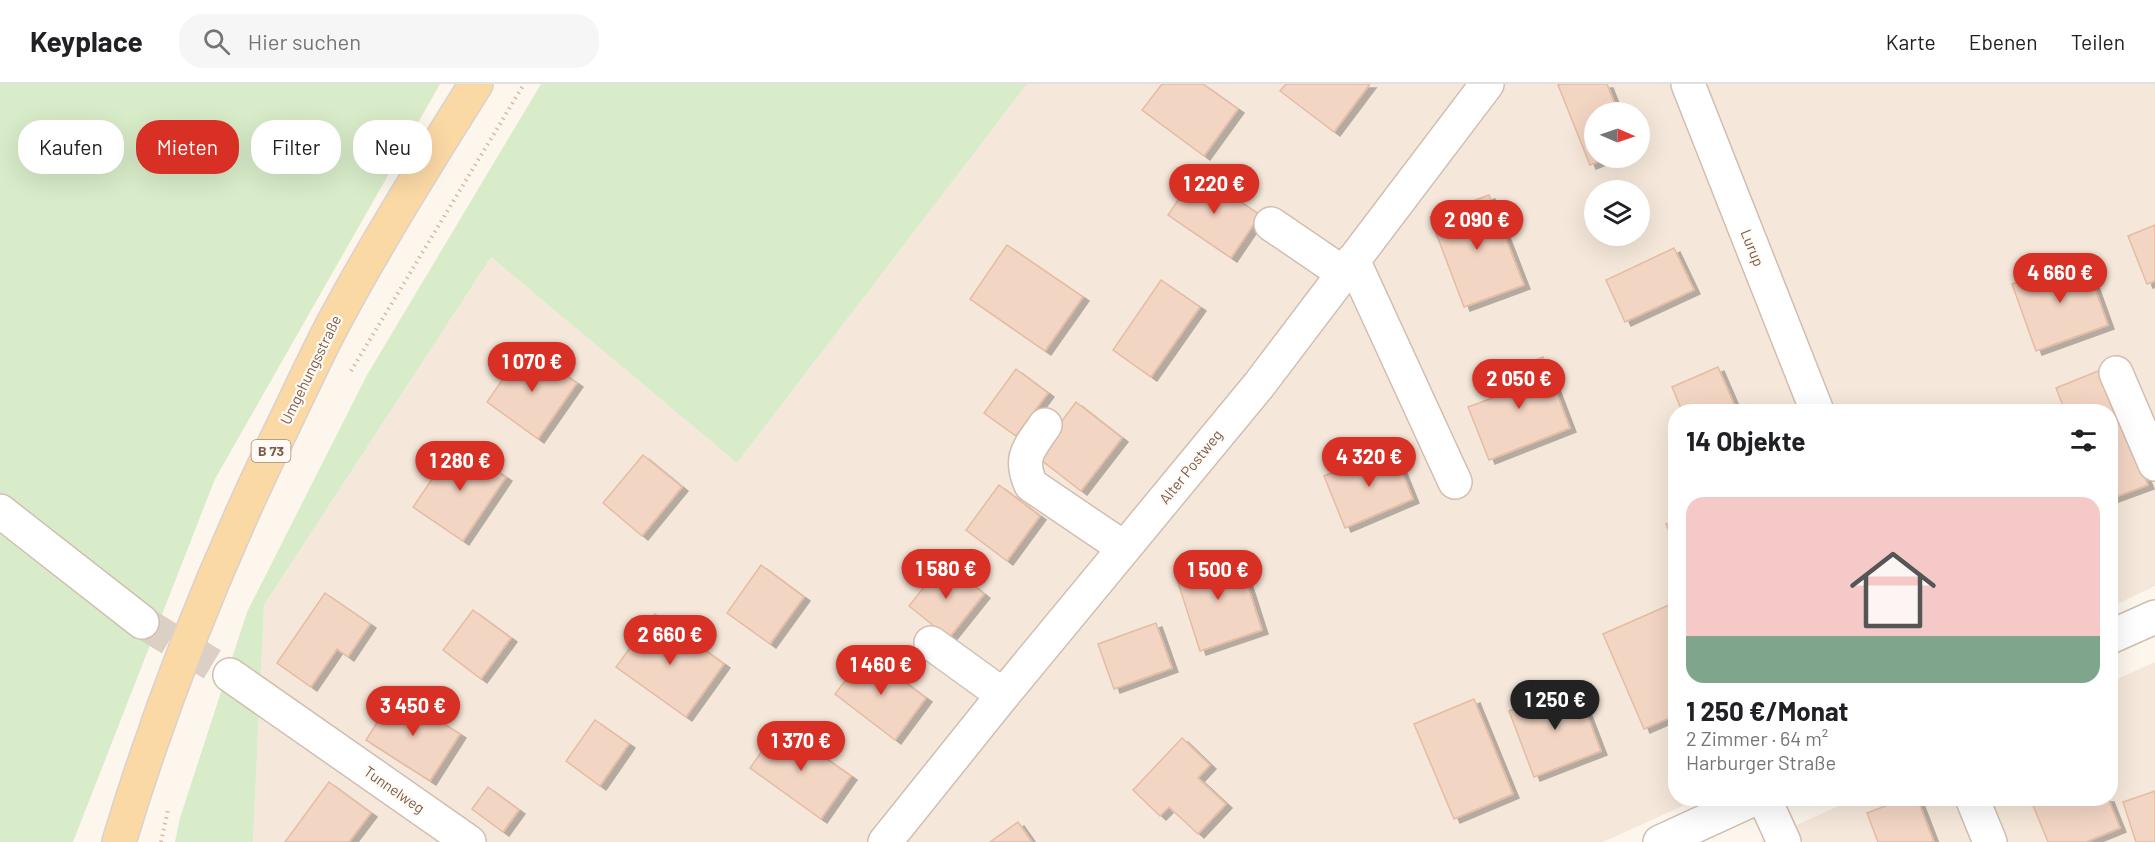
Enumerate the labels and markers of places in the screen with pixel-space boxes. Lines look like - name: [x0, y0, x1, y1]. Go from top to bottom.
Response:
- pin: 1 220 €: [1159, 164, 1269, 215]
- pin: 2 090 €: [1422, 200, 1532, 251]
- pin: 4 660 €: [2005, 253, 2115, 304]
- pin: 1 070 €: [477, 342, 587, 393]
- pin: 2 050 €: [1464, 359, 1574, 410]
- pin: 4 320 €: [1314, 437, 1424, 488]
- pin: 1 280 €: [405, 441, 515, 492]
- pin: 1 580 €: [891, 549, 1001, 600]
- pin: 1 500 €: [1163, 550, 1273, 601]
- pin: 2 660 €: [615, 615, 725, 666]
- pin: 1 460 €: [826, 645, 936, 696]
- pin: 1 250 €: [1500, 680, 1610, 731]
- pin: 3 450 €: [358, 686, 468, 737]
- pin: 1 370 €: [746, 721, 856, 772]

